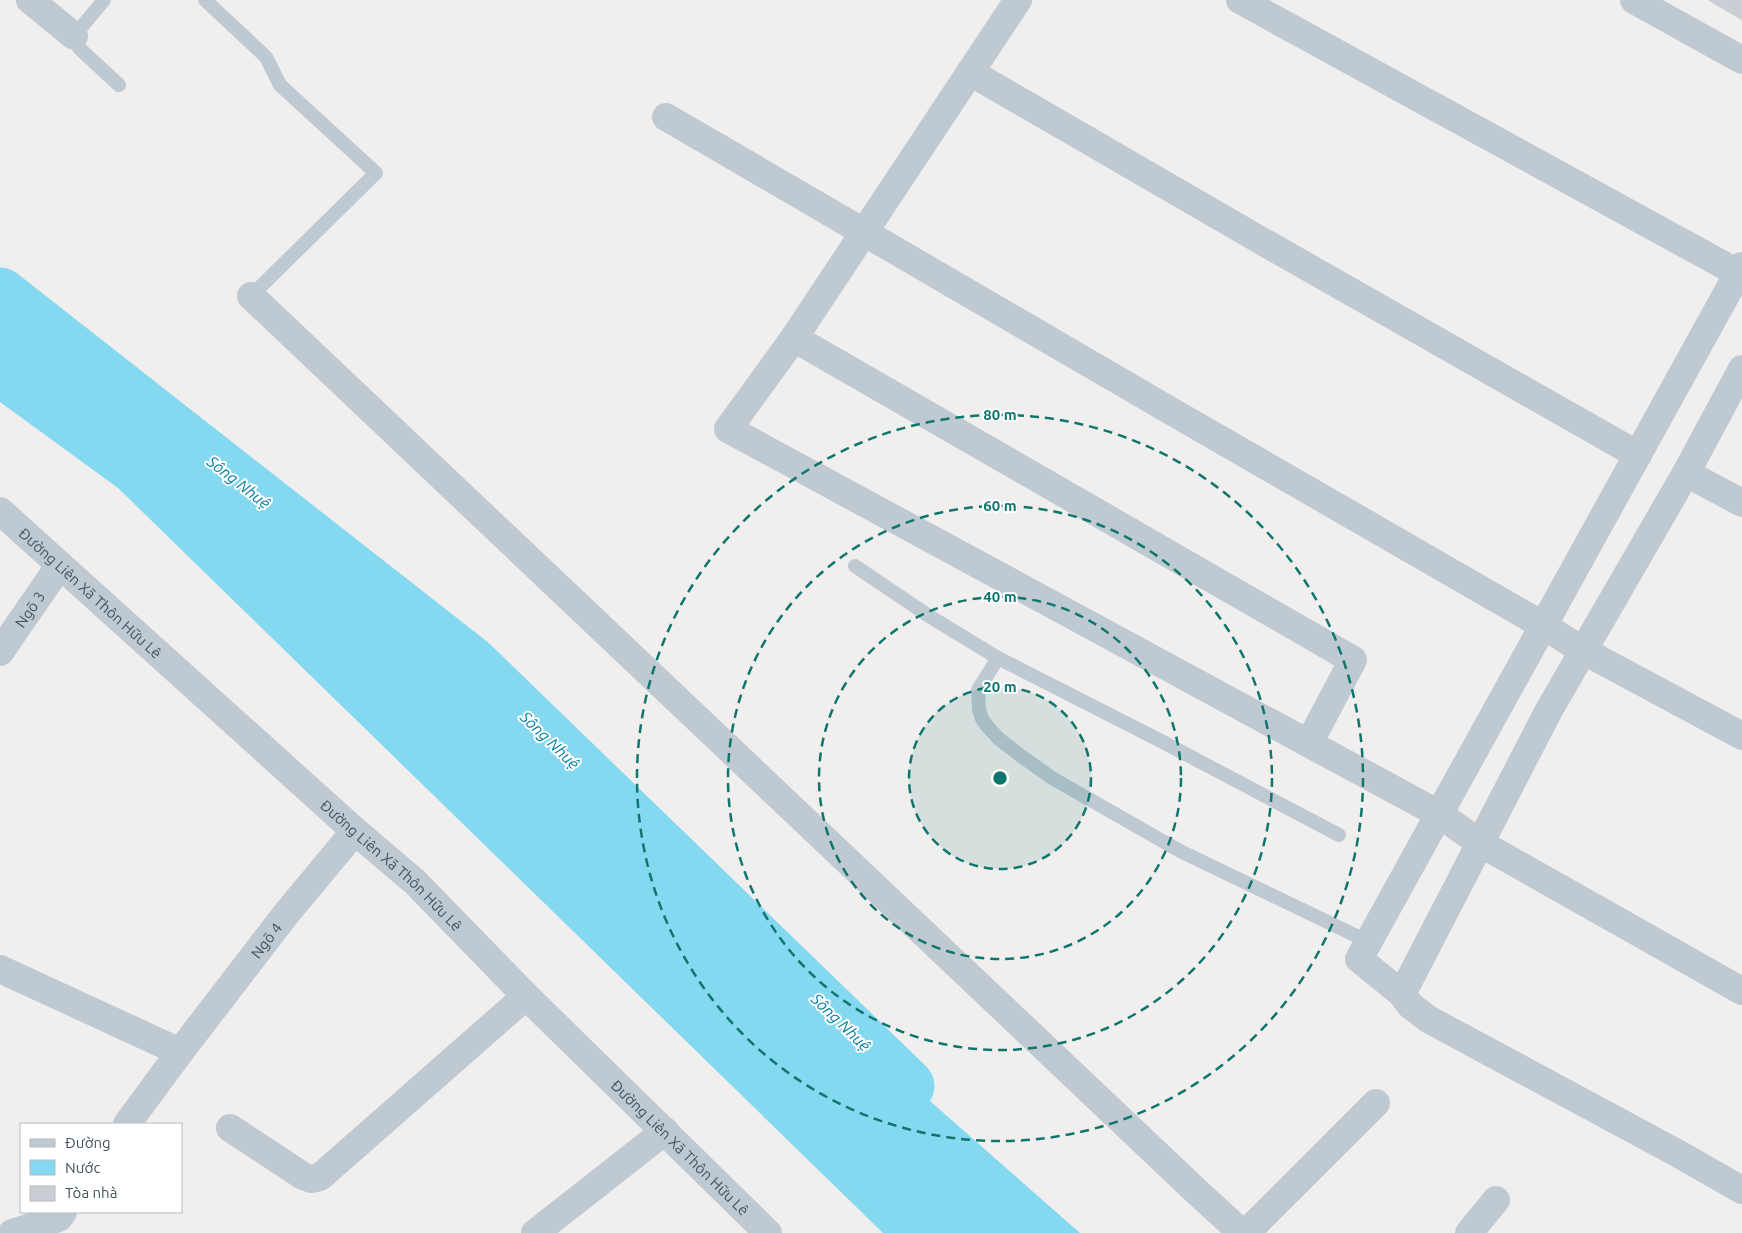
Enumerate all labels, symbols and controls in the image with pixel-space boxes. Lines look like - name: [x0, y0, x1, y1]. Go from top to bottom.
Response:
- text: 80 m: [983, 406, 1017, 423]
- water label: Sông Nhuệ: [203, 451, 274, 512]
- text: 60 m: [983, 497, 1017, 514]
- street label: Đường Liên Xã Thôn Hữu Lê: [16, 524, 165, 661]
- street label: Ngõ 3: [11, 588, 48, 631]
- text: 40 m: [983, 588, 1017, 605]
- text: 20 m: [983, 678, 1017, 695]
- water label: Sông Nhuệ: [516, 707, 584, 773]
- centre of rings: [991, 769, 1009, 787]
- street label: Đường Liên Xã Thôn Hữu Lê: [317, 796, 466, 934]
- street label: Ngõ 4: [247, 919, 285, 961]
- water label: Sông Nhuệ: [807, 989, 875, 1055]
- street label: Đường Liên Xã Thôn Hữu Lê: [608, 1076, 753, 1218]
- legend: [20, 1123, 182, 1213]
- text: Đường: [65, 1134, 111, 1151]
- text: Nước: [65, 1159, 100, 1176]
- text: Tòa nhà: [65, 1184, 117, 1201]

